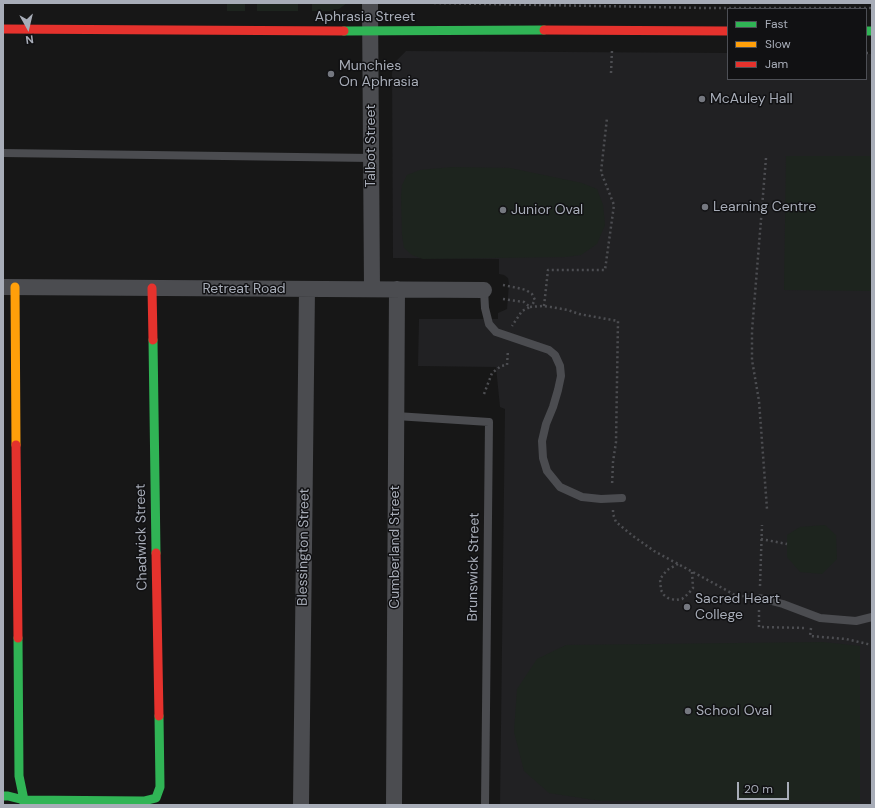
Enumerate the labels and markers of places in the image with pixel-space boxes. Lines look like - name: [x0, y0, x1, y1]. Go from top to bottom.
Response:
- place label: Munchies On Aphrasia: [339, 58, 419, 90]
- marker: Munchies On Aphrasia: [326, 69, 336, 79]
- place label: McAuley Hall: [710, 91, 793, 107]
- marker: McAuley Hall: [697, 94, 707, 104]
- place label: Learning Centre: [713, 199, 816, 215]
- place label: Junior Oval: [511, 202, 583, 218]
- marker: Learning Centre: [700, 202, 710, 212]
- marker: Junior Oval: [498, 205, 508, 215]
- place label: Sacred Heart College: [695, 591, 780, 624]
- marker: Sacred Heart College: [682, 602, 692, 612]
- place label: School Oval: [696, 703, 772, 719]
- marker: School Oval: [683, 706, 693, 716]

